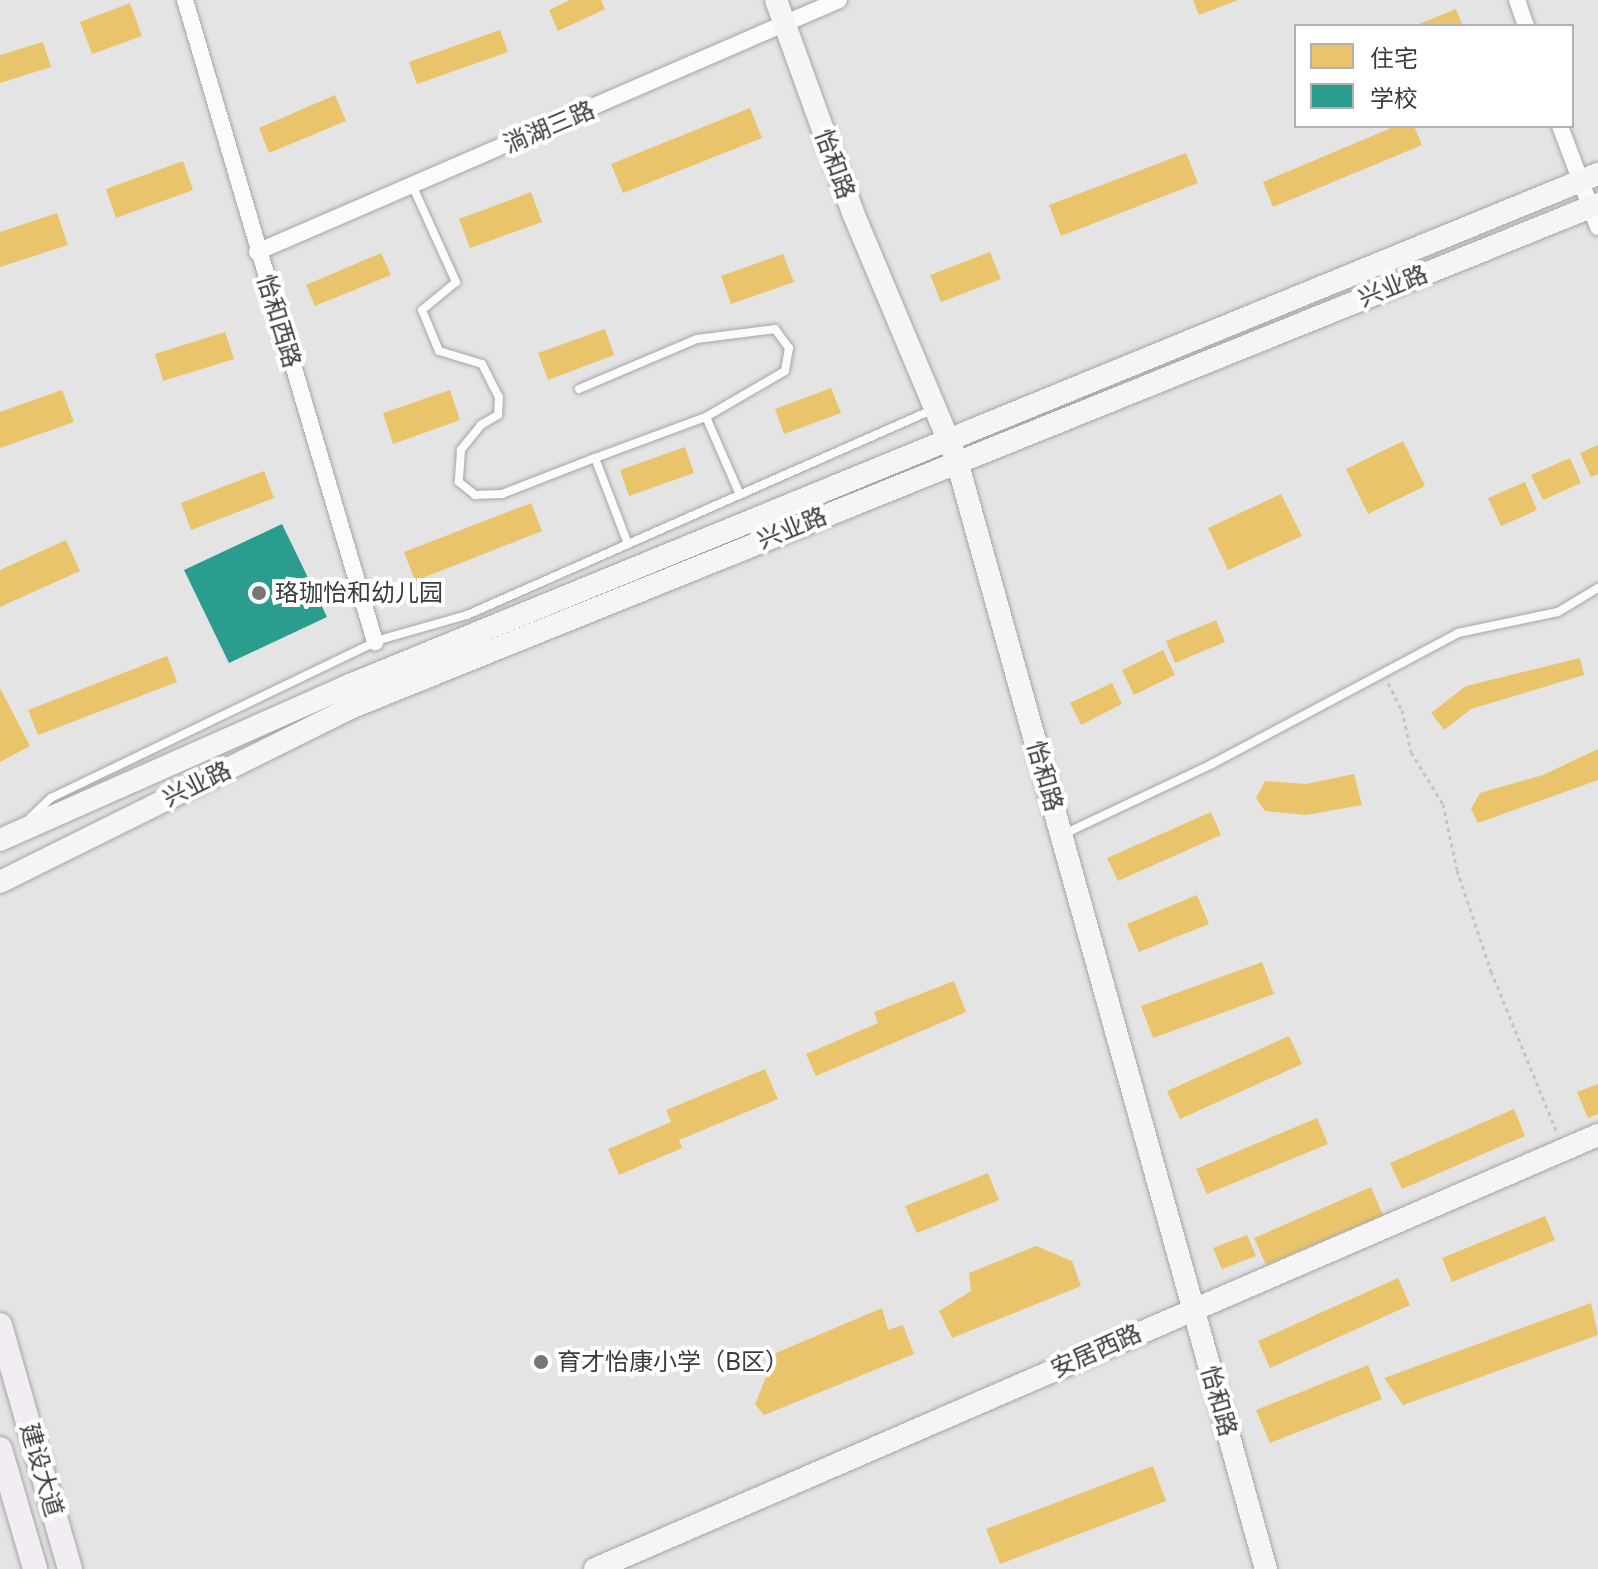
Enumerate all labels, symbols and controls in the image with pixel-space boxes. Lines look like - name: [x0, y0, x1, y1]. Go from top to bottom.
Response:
- legend: [1294, 24, 1574, 128]
- text: 住宅: [1370, 44, 1418, 72]
- text: 学校: [1370, 84, 1418, 112]
- street label: 淌湖三路: [499, 95, 599, 159]
- street label: 怡和路: [809, 125, 861, 203]
- street label: 兴业路: [1354, 259, 1432, 313]
- street label: 怡和西路: [251, 271, 307, 371]
- street label: 兴业路: [753, 501, 831, 555]
- place label: 珞珈怡和幼儿园: [275, 579, 443, 607]
- marker: 珞珈怡和幼儿园: [250, 584, 268, 602]
- street label: 怡和路: [1021, 737, 1069, 815]
- street label: 兴业路: [158, 755, 236, 813]
- street label: 安居西路: [1046, 1318, 1146, 1384]
- place label: 育才怡康小学（B区）: [557, 1348, 789, 1376]
- marker: 育才怡康小学（B区）: [532, 1353, 550, 1371]
- street label: 怡和路: [1195, 1362, 1243, 1440]
- street label: 建设大道: [15, 1420, 69, 1520]

